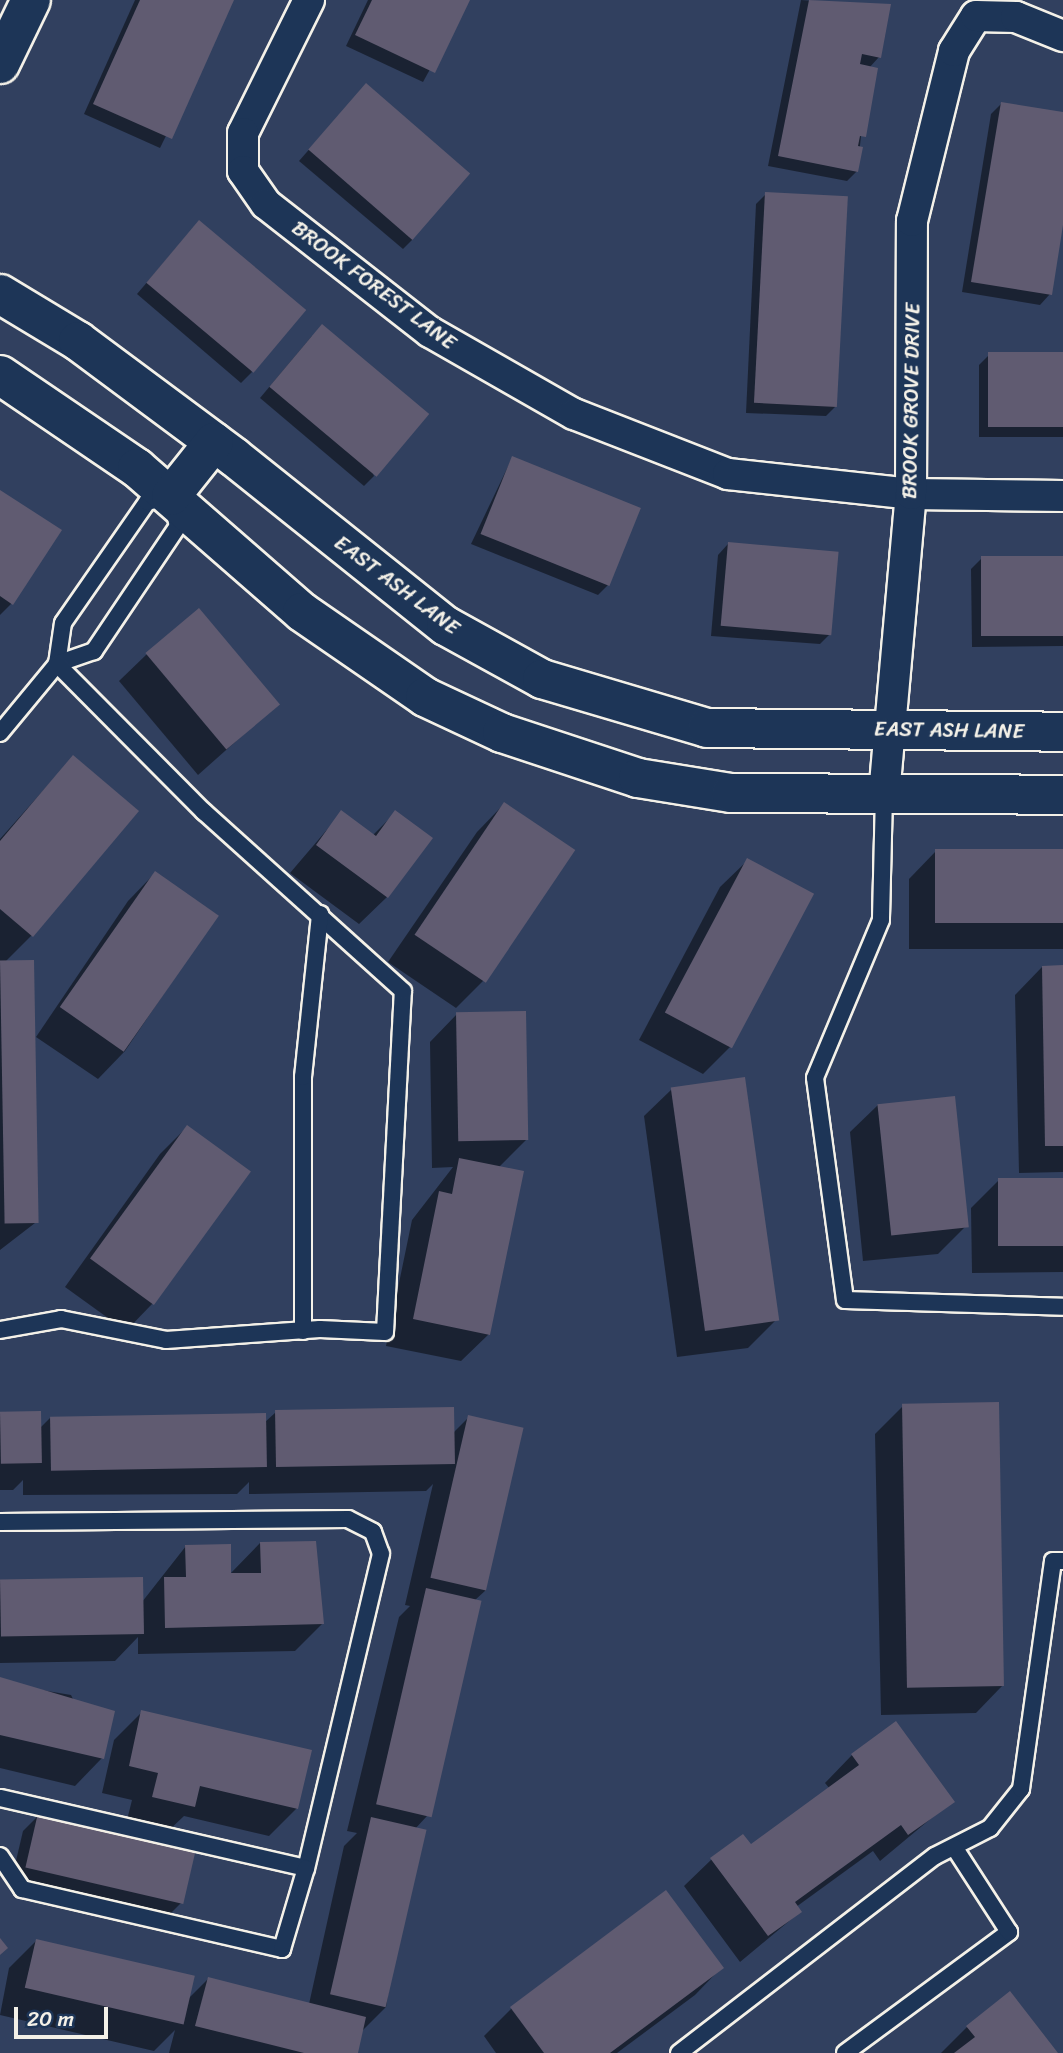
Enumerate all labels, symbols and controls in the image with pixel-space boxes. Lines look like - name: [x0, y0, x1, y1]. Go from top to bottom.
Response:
- street label: BROOK FOREST LANE: [287, 215, 461, 355]
- street label: BROOK GROVE DRIVE: [897, 302, 925, 500]
- street label: EAST ASH LANE: [329, 529, 465, 641]
- street label: EAST ASH LANE: [873, 716, 1025, 744]
- scale bar: [18, 1994, 112, 2038]
- text: 20 m: [27, 2000, 74, 2038]

